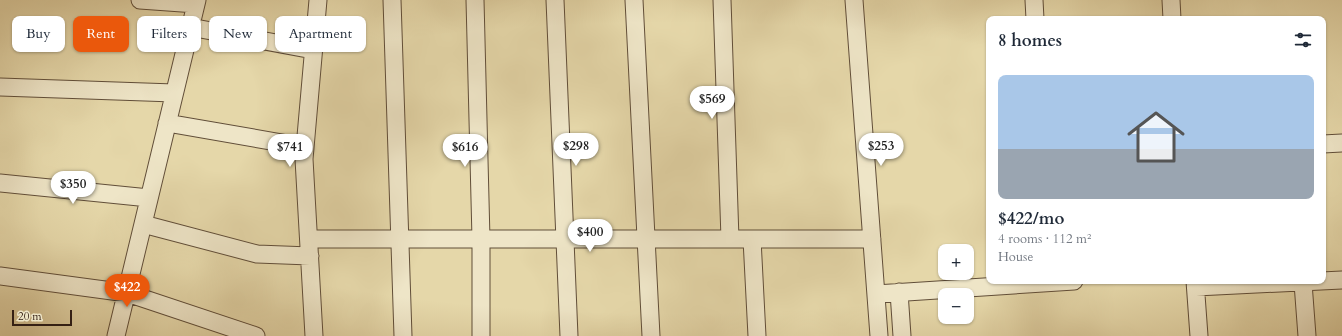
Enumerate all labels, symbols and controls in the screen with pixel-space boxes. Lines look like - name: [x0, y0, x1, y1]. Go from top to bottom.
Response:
- chip: Buy: [12, 16, 65, 52]
- chip: Rent: [73, 16, 129, 52]
- chip: Filters: [137, 16, 201, 52]
- chip: New: [209, 16, 267, 52]
- chip: Apartment: [275, 16, 366, 52]
- text: 8 homes: [998, 29, 1062, 52]
- icon: filters: [1292, 29, 1314, 51]
- pin: $569: [688, 86, 736, 120]
- text: $569: [699, 90, 725, 108]
- icon: home: [1120, 101, 1192, 173]
- pin: $298: [552, 133, 600, 167]
- pin: $253: [857, 133, 905, 167]
- pin: $741: [266, 134, 314, 168]
- pin: $616: [441, 134, 489, 168]
- text: $298: [563, 137, 589, 155]
- text: $253: [868, 137, 894, 155]
- text: $741: [277, 138, 303, 156]
- text: $616: [452, 138, 478, 156]
- pin: $350: [49, 171, 97, 205]
- text: $350: [60, 175, 86, 193]
- text: $422/mo: [998, 207, 1064, 230]
- pin: $400: [566, 219, 614, 253]
- text: $400: [577, 223, 603, 241]
- text: 4 rooms · 112 m²: [998, 230, 1091, 248]
- map controls: [938, 244, 974, 324]
- button: +: [938, 244, 974, 280]
- text: House: [998, 248, 1033, 266]
- pin: $422: [103, 274, 151, 308]
- text: $422: [114, 278, 140, 296]
- button: −: [938, 288, 974, 324]
- scale bar: [12, 308, 72, 327]
- text: 20 m: [18, 309, 42, 324]

